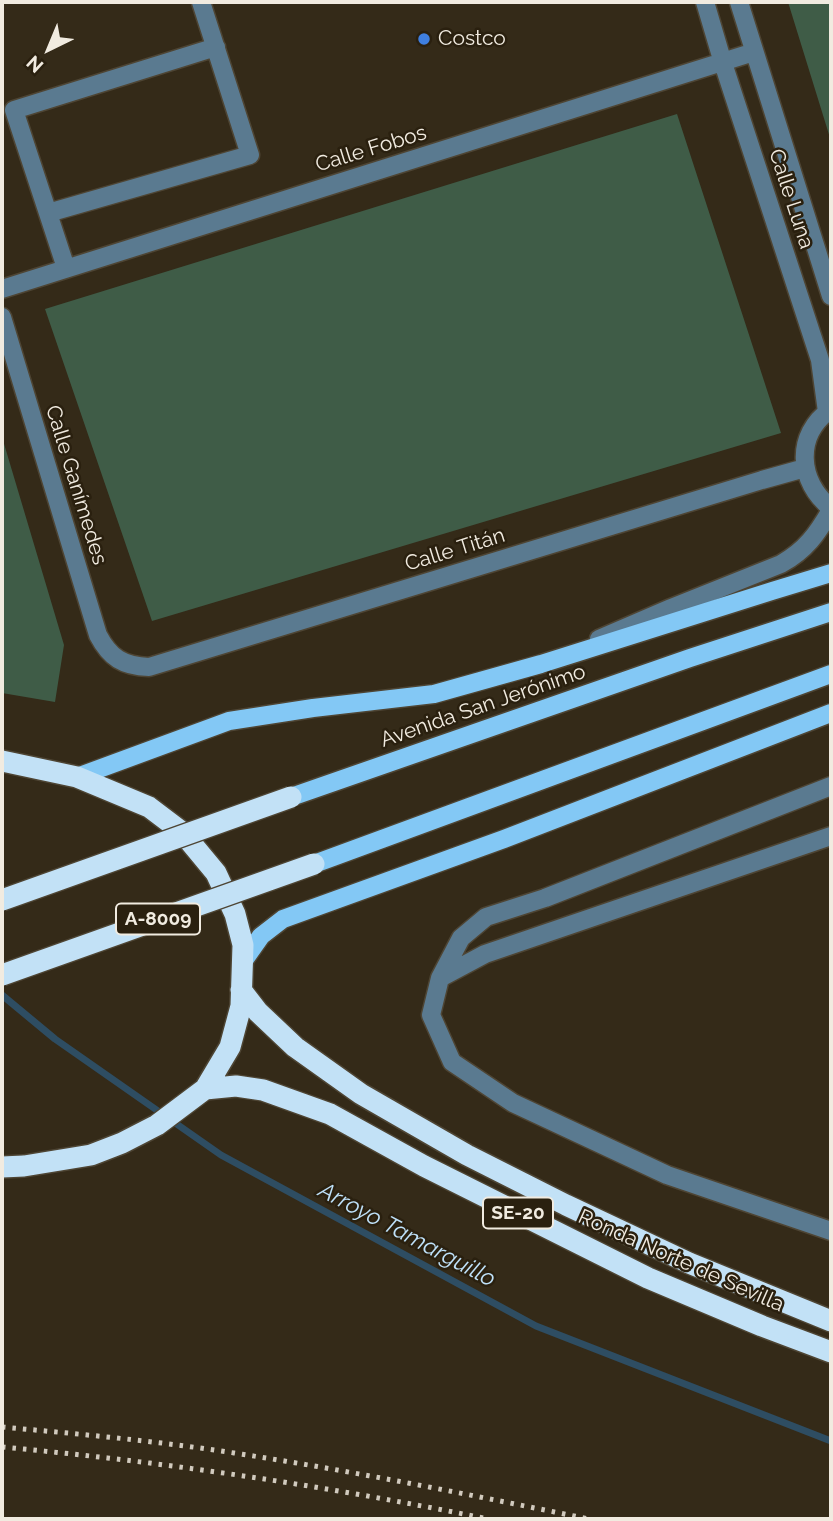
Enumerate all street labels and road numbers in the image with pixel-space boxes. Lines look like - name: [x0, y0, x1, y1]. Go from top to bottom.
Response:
- street label: Calle Fobos: [312, 120, 430, 178]
- street label: Calle Luna: [763, 146, 819, 252]
- street label: Calle Ganímedes: [40, 402, 112, 568]
- street label: Calle Titán: [402, 523, 508, 577]
- street label: Avenida San Jerónimo: [377, 659, 589, 753]
- road number: A-8009: [116, 903, 200, 934]
- road number: SE-20: [483, 1198, 553, 1228]
- street label: Ronda Norte de Sevilla: [574, 1204, 788, 1318]

